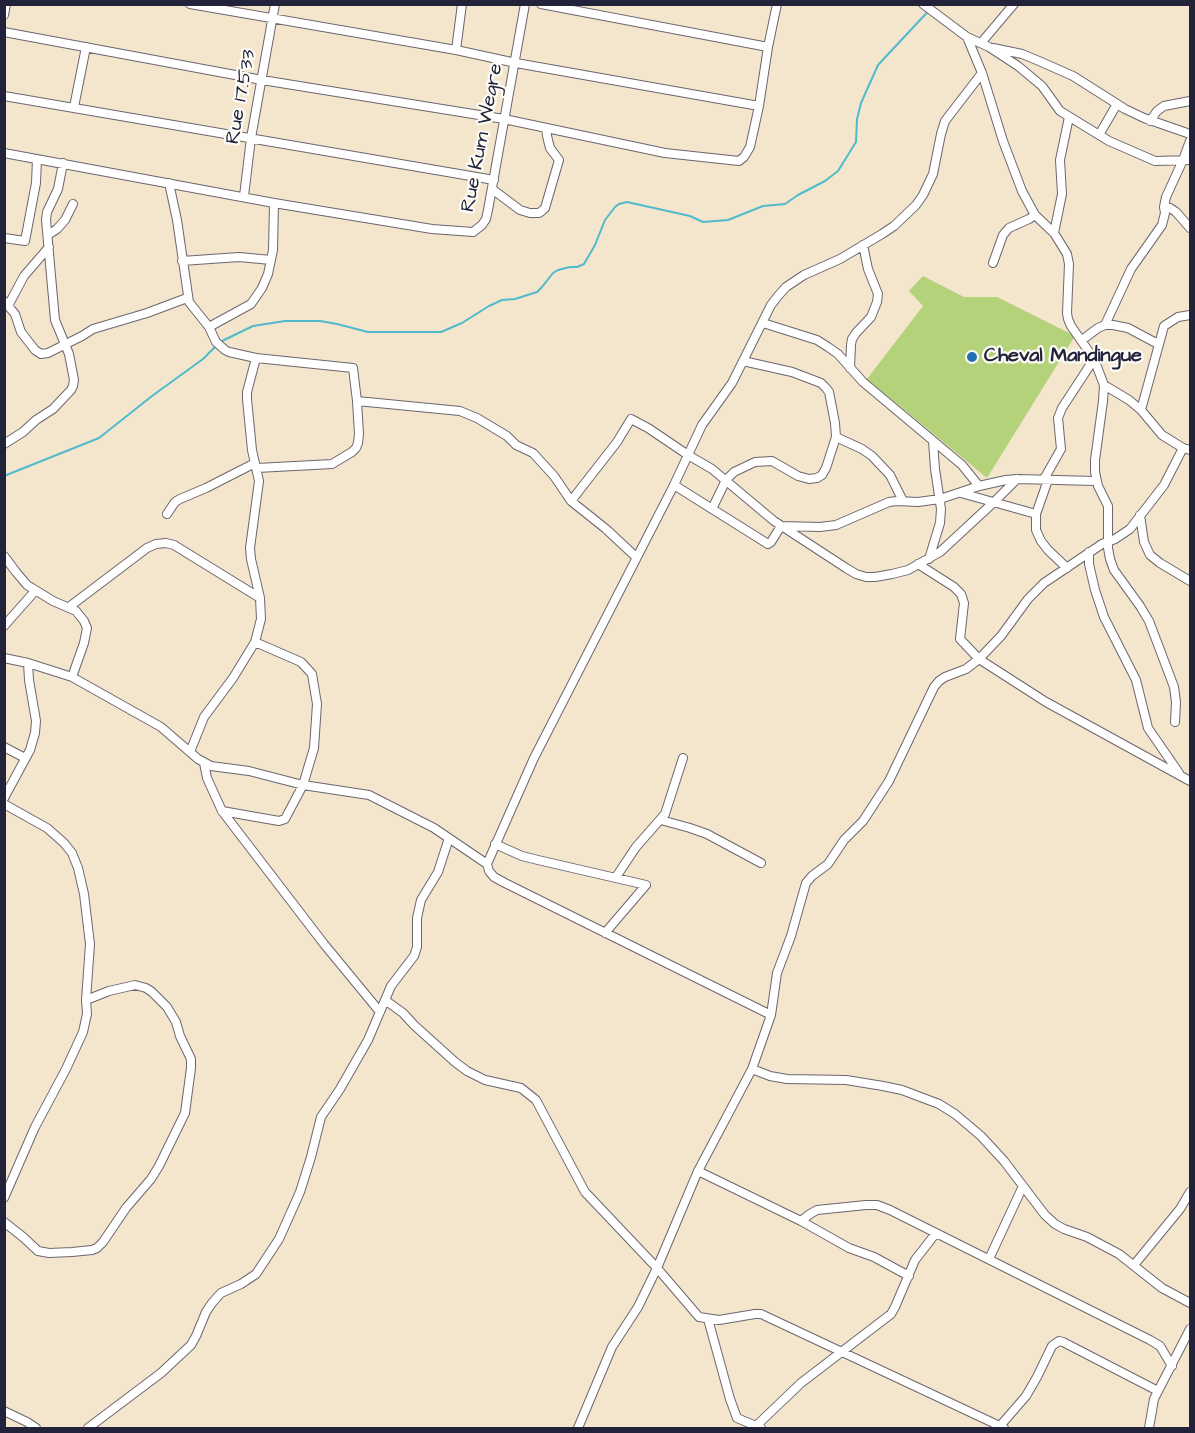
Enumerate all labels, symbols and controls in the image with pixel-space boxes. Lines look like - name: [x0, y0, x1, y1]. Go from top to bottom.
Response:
- street label: Rue 17.533: [222, 48, 262, 146]
- street label: Rue Kum Wegre: [457, 62, 509, 214]
- place label: Cheval Mandingue: [984, 345, 1142, 369]
- marker: Cheval Mandingue: [965, 350, 979, 364]

